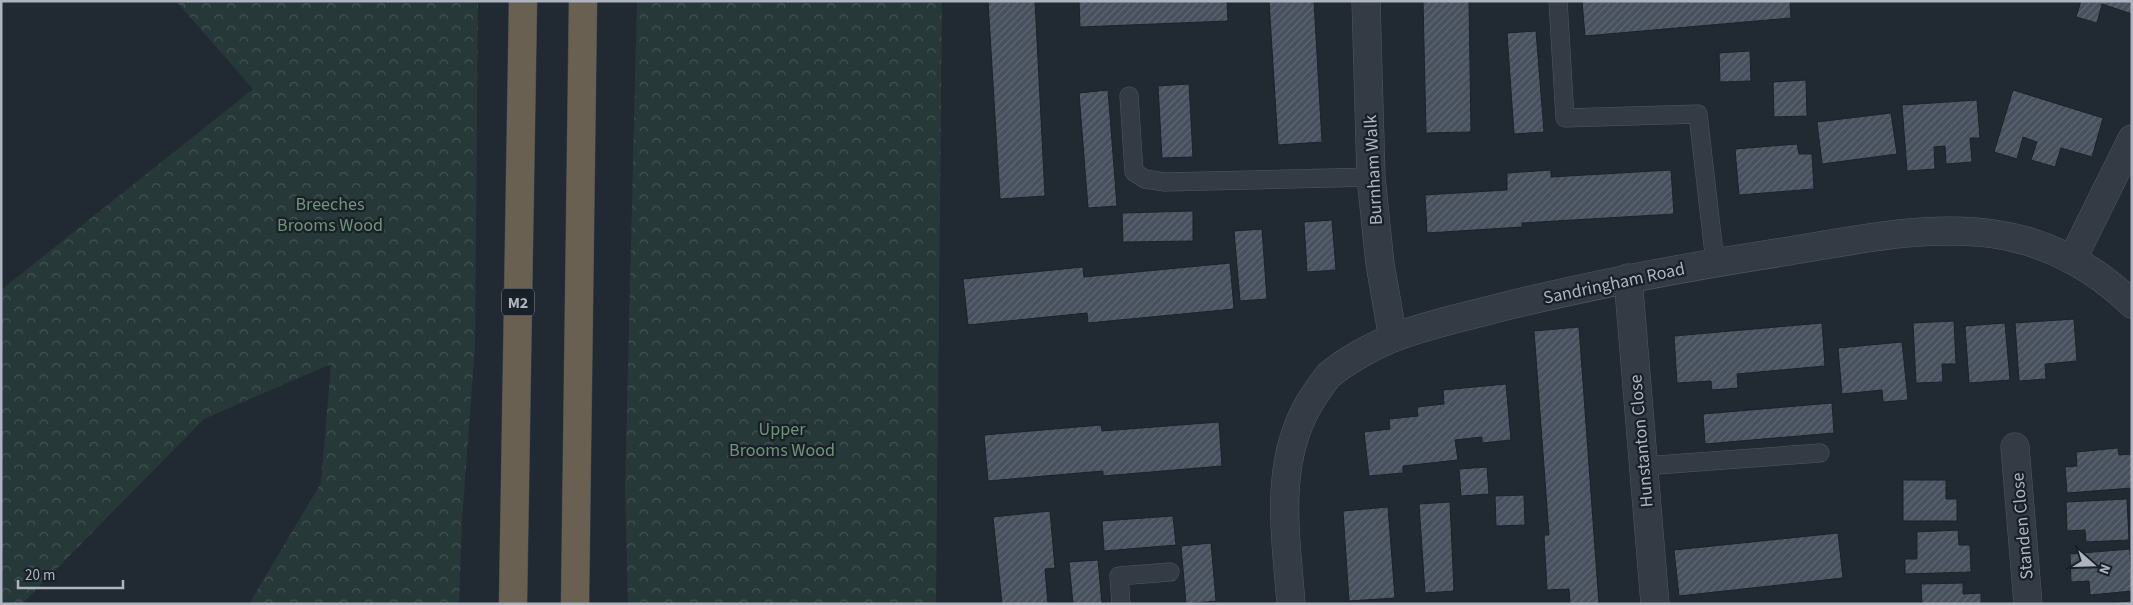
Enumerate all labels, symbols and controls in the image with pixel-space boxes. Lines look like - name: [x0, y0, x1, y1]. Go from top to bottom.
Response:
- street label: Burnham Walk: [1358, 114, 1389, 226]
- park label: Breeches Brooms Wood: [277, 192, 383, 238]
- street label: Sandringham Road: [1541, 256, 1687, 311]
- road number: M2: [502, 288, 534, 316]
- street label: Hunstanton Close: [1623, 373, 1660, 508]
- park label: Upper Brooms Wood: [729, 417, 835, 463]
- street label: Standen Close: [2005, 471, 2040, 580]
- north arrow: [2068, 540, 2118, 590]
- scale bar: [18, 558, 122, 590]
- text: N: [2093, 561, 2115, 577]
- text: 20 m: [25, 565, 55, 586]

